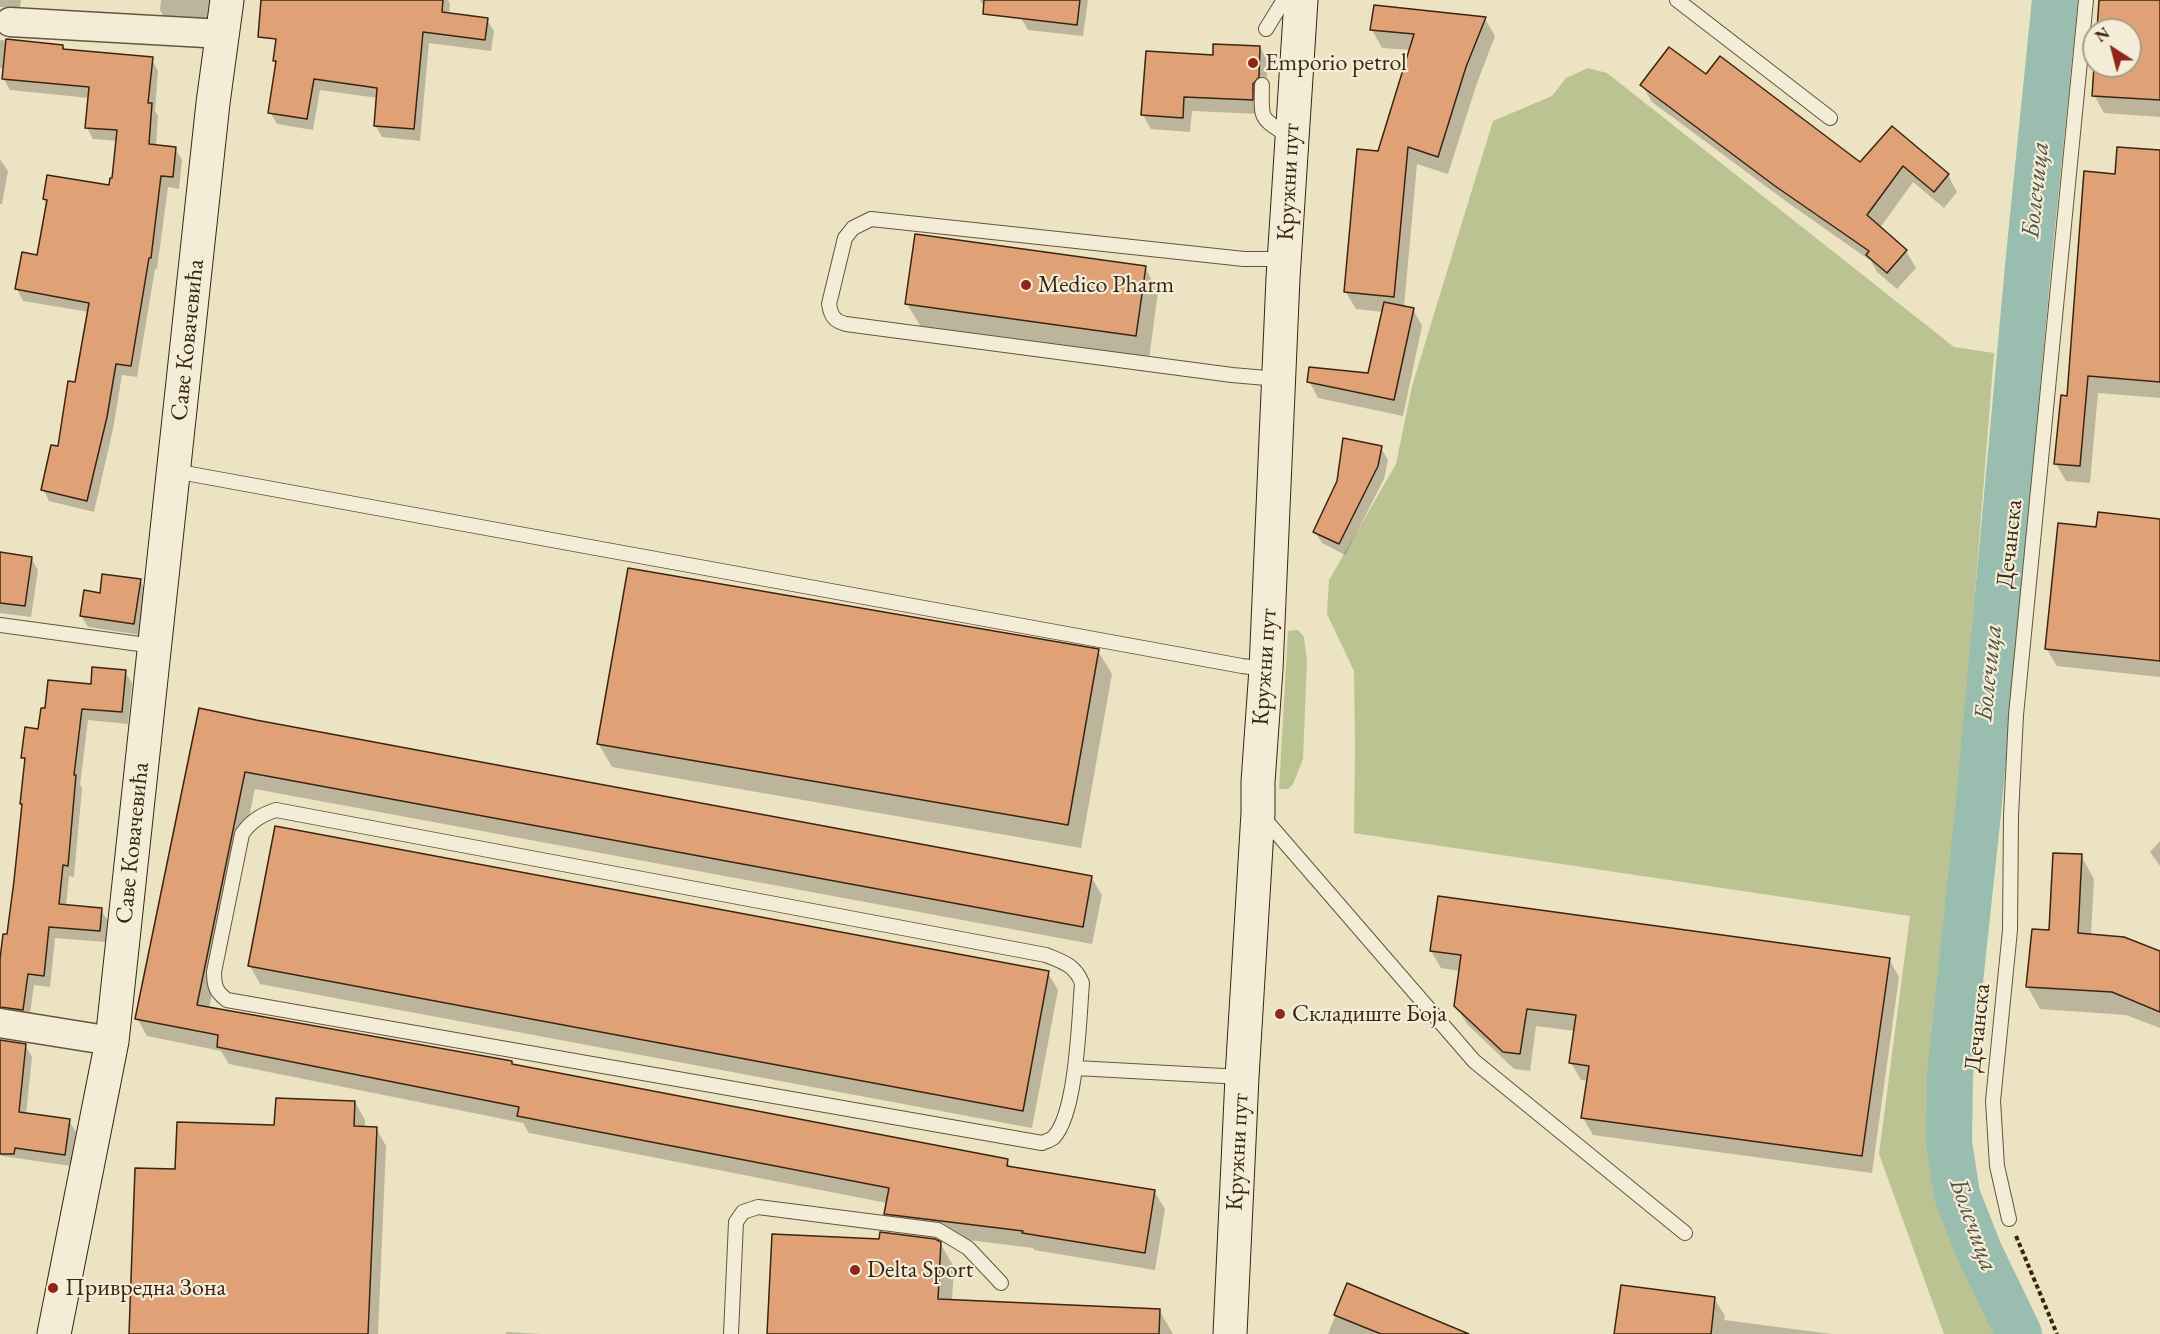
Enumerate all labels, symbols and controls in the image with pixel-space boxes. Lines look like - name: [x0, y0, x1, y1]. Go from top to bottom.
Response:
- north arrow: [2082, 18, 2142, 78]
- text: N: [2091, 22, 2114, 47]
- place label: Emporio petrol: [1265, 49, 1407, 77]
- marker: Emporio petrol: [1246, 56, 1260, 70]
- street label: Кружни пут: [1272, 123, 1306, 241]
- water label: Болечица: [2015, 140, 2057, 240]
- street label: Саве Ковачевића: [165, 258, 211, 422]
- place label: Medico Pharm: [1038, 271, 1174, 299]
- marker: Medico Pharm: [1019, 278, 1033, 292]
- street label: Дечанска: [1991, 498, 2029, 590]
- street label: Кружни пут: [1247, 607, 1283, 727]
- water label: Болечица: [1968, 623, 2010, 723]
- street label: Саве Ковачевића: [110, 761, 156, 925]
- street label: Дечанска: [1959, 982, 1997, 1074]
- place label: Складиште Боја: [1292, 1000, 1447, 1028]
- marker: Складиште Боја: [1273, 1007, 1287, 1021]
- street label: Кружни пут: [1221, 1093, 1255, 1211]
- water label: Болечица: [1942, 1174, 2004, 1276]
- place label: Delta Sport: [867, 1256, 973, 1284]
- marker: Delta Sport: [848, 1263, 862, 1277]
- place label: Привредна Зона: [65, 1274, 226, 1302]
- marker: Привредна Зона: [46, 1281, 60, 1295]

